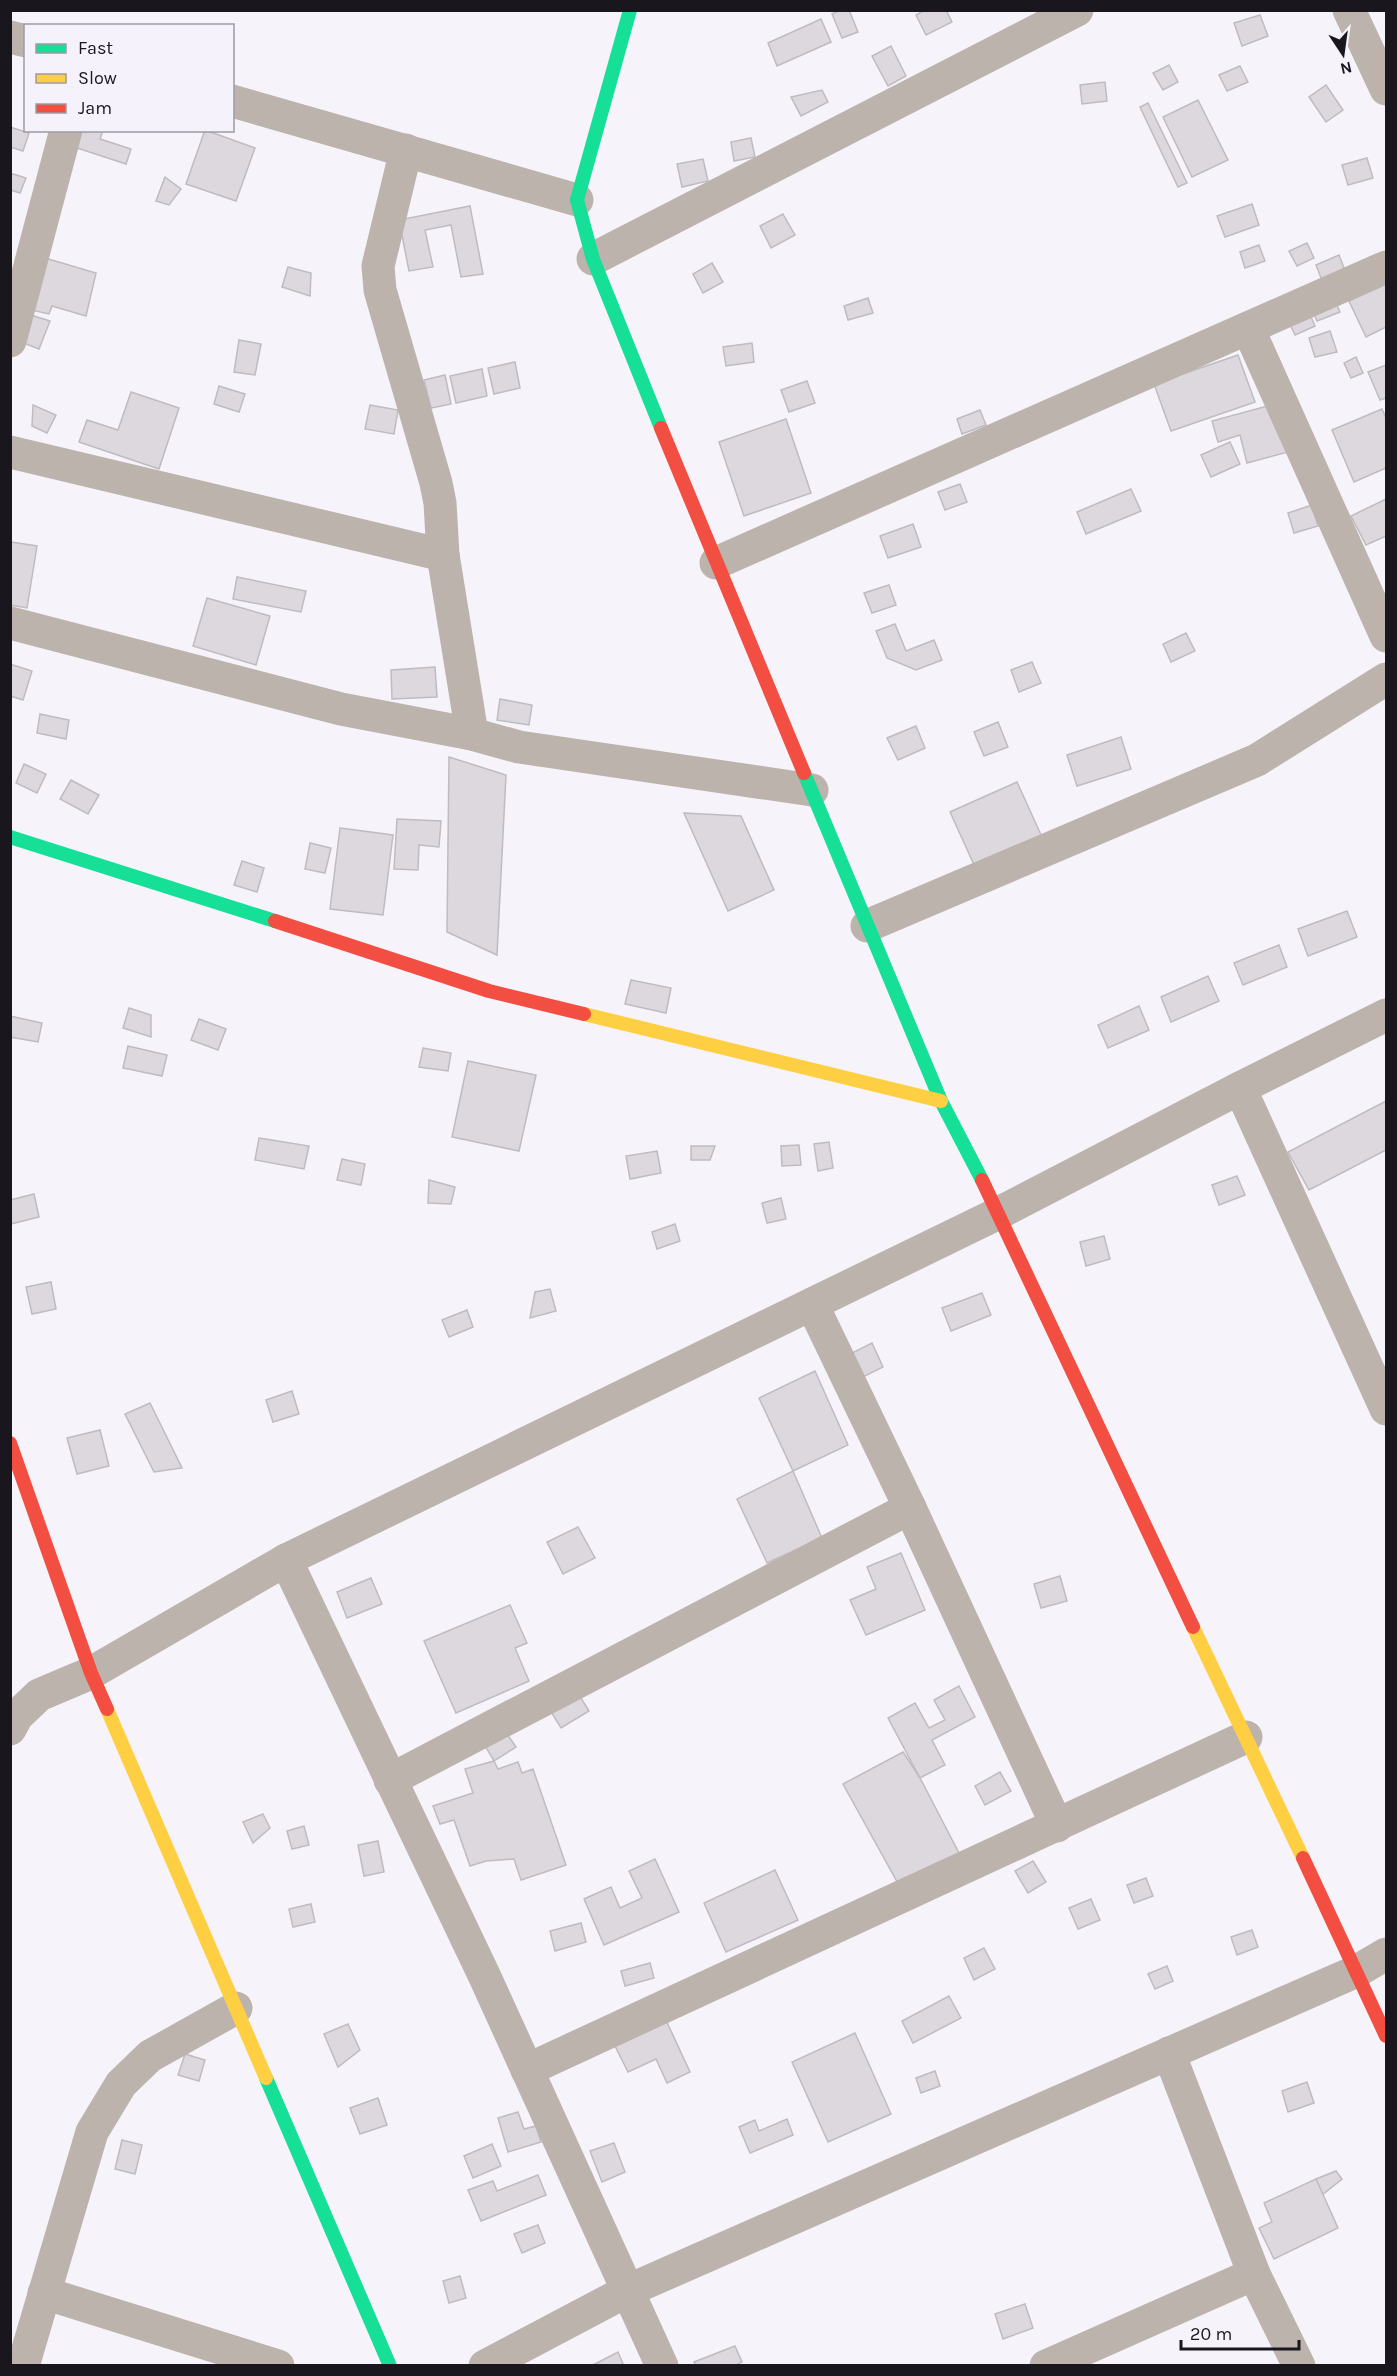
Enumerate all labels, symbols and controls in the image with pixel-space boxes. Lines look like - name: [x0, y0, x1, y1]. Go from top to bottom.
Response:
- legend: [24, 24, 234, 132]
- north arrow: [1313, 24, 1373, 84]
- text: Fast: [78, 37, 113, 59]
- text: N: [1339, 58, 1354, 79]
- text: Slow: [78, 67, 117, 89]
- text: Jam: [78, 97, 112, 119]
- scale bar: [1181, 2313, 1300, 2351]
- text: 20 m: [1190, 2323, 1232, 2345]

